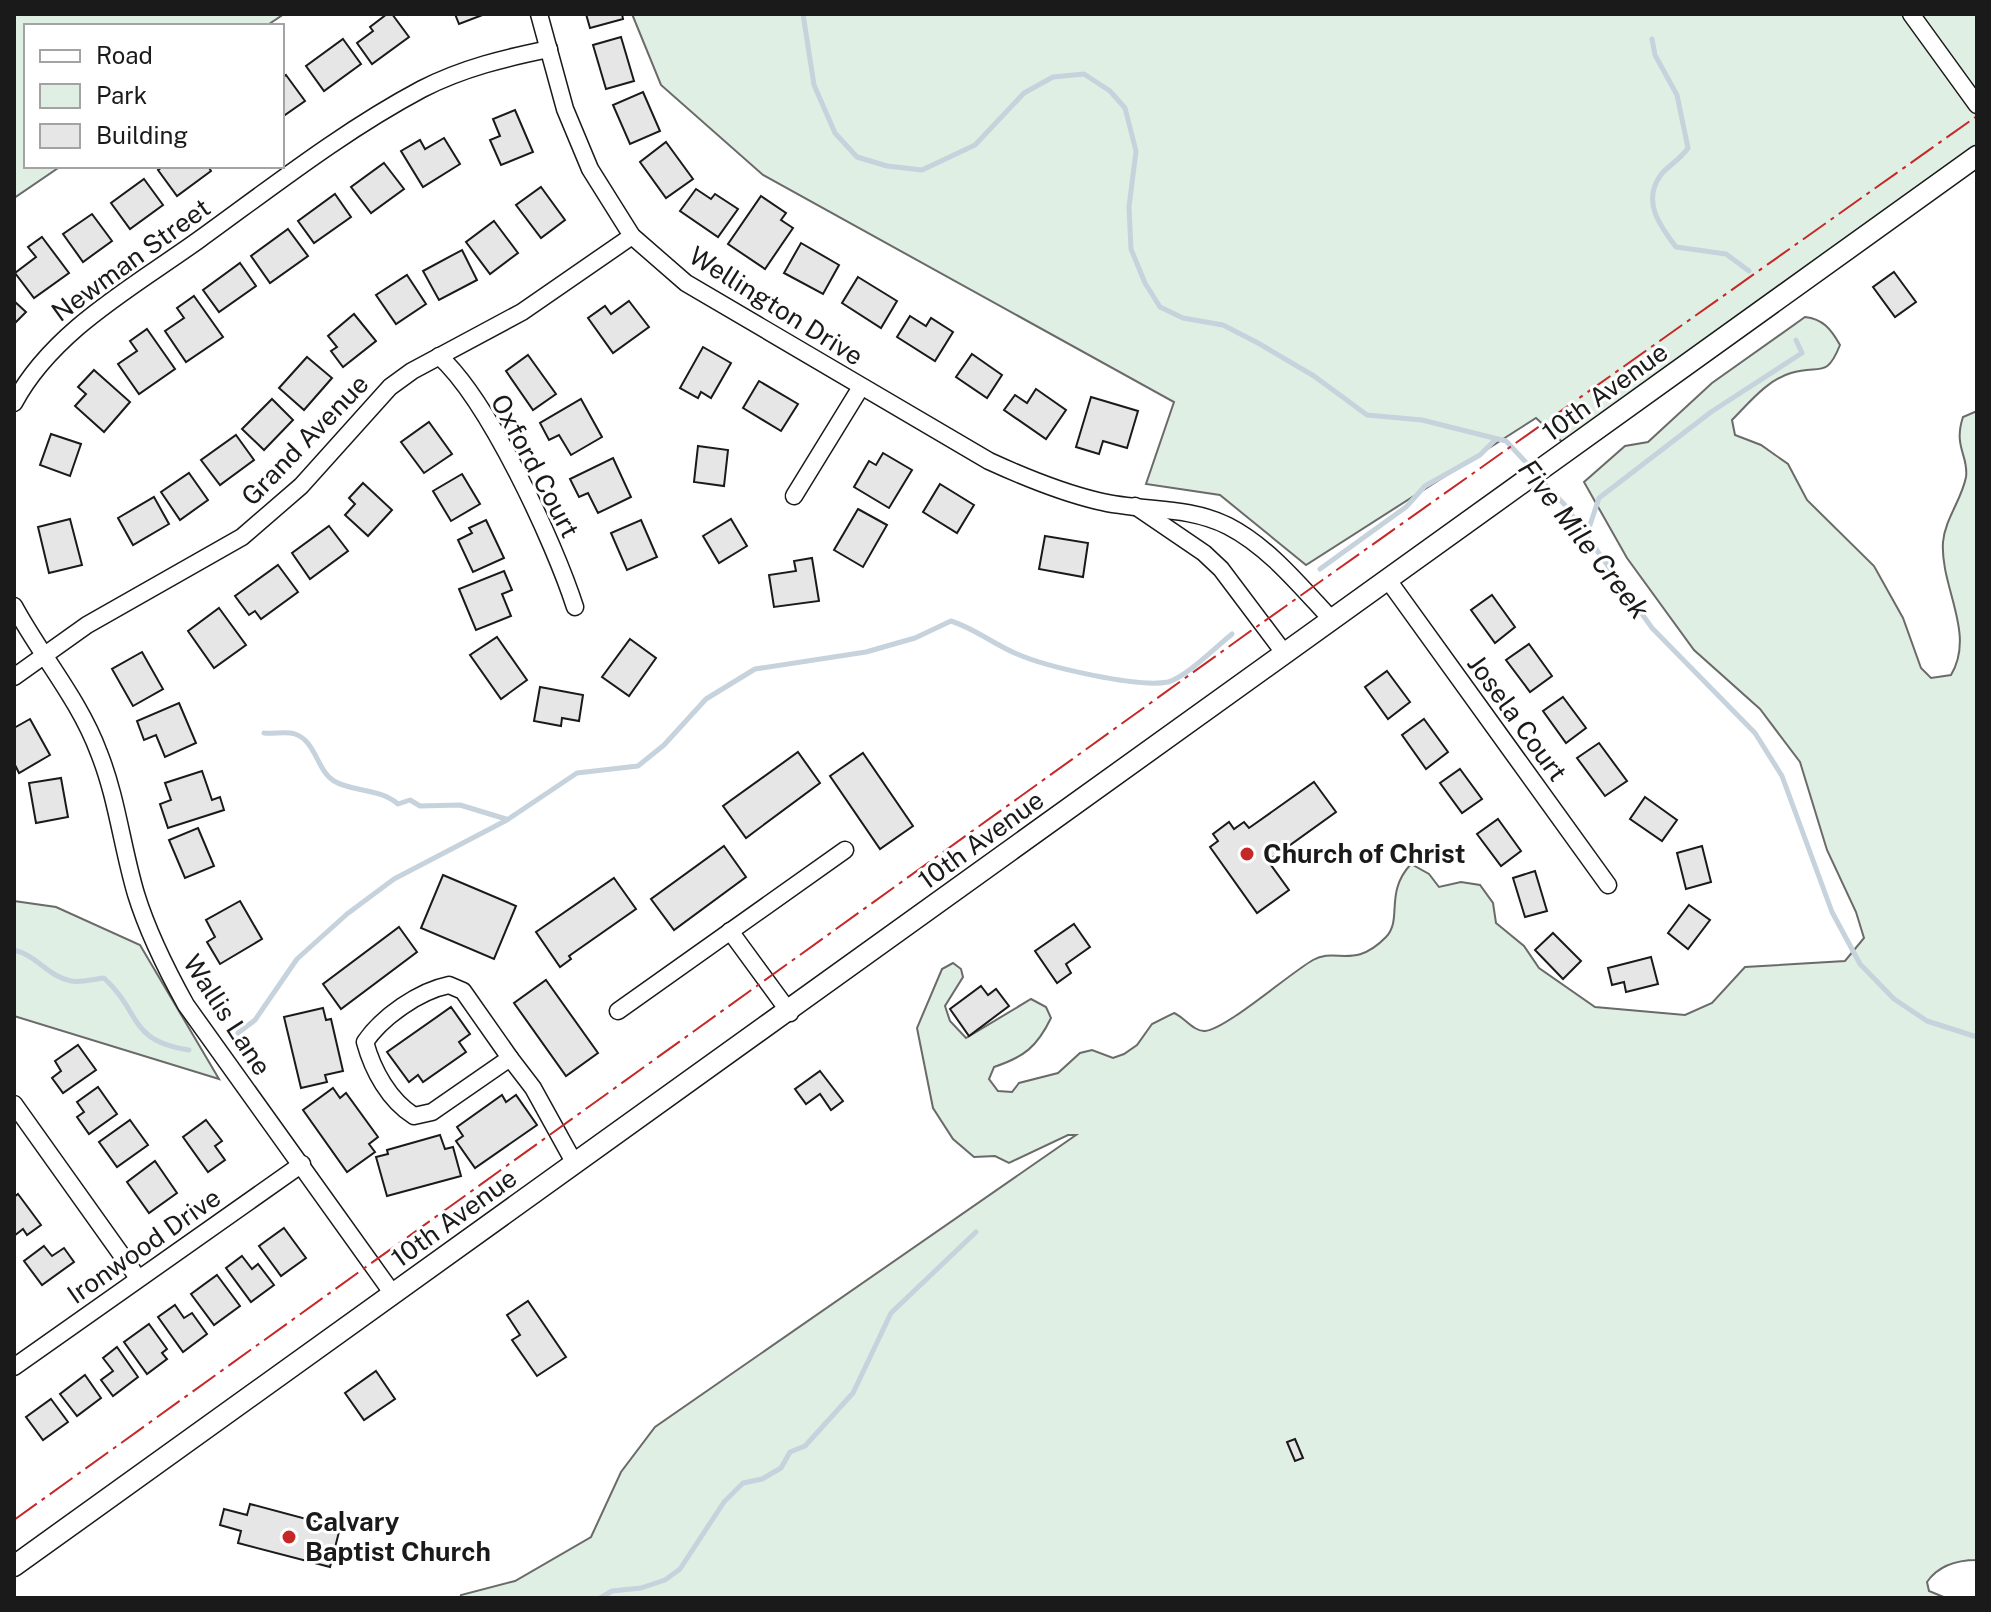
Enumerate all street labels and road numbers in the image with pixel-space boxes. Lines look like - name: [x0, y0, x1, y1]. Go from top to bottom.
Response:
- street label: Newman Street: [45, 192, 216, 327]
- street label: Wellington Drive: [683, 240, 869, 372]
- street label: 10th Avenue: [1536, 336, 1673, 447]
- street label: Grand Avenue: [235, 368, 375, 511]
- street label: Oxford Court: [485, 389, 586, 543]
- street label: Josela Court: [1461, 648, 1574, 787]
- street label: 10th Avenue: [912, 784, 1049, 895]
- street label: Wallis Lane: [177, 949, 278, 1081]
- street label: 10th Avenue: [385, 1162, 522, 1273]
- street label: Ironwood Drive: [61, 1181, 226, 1310]

